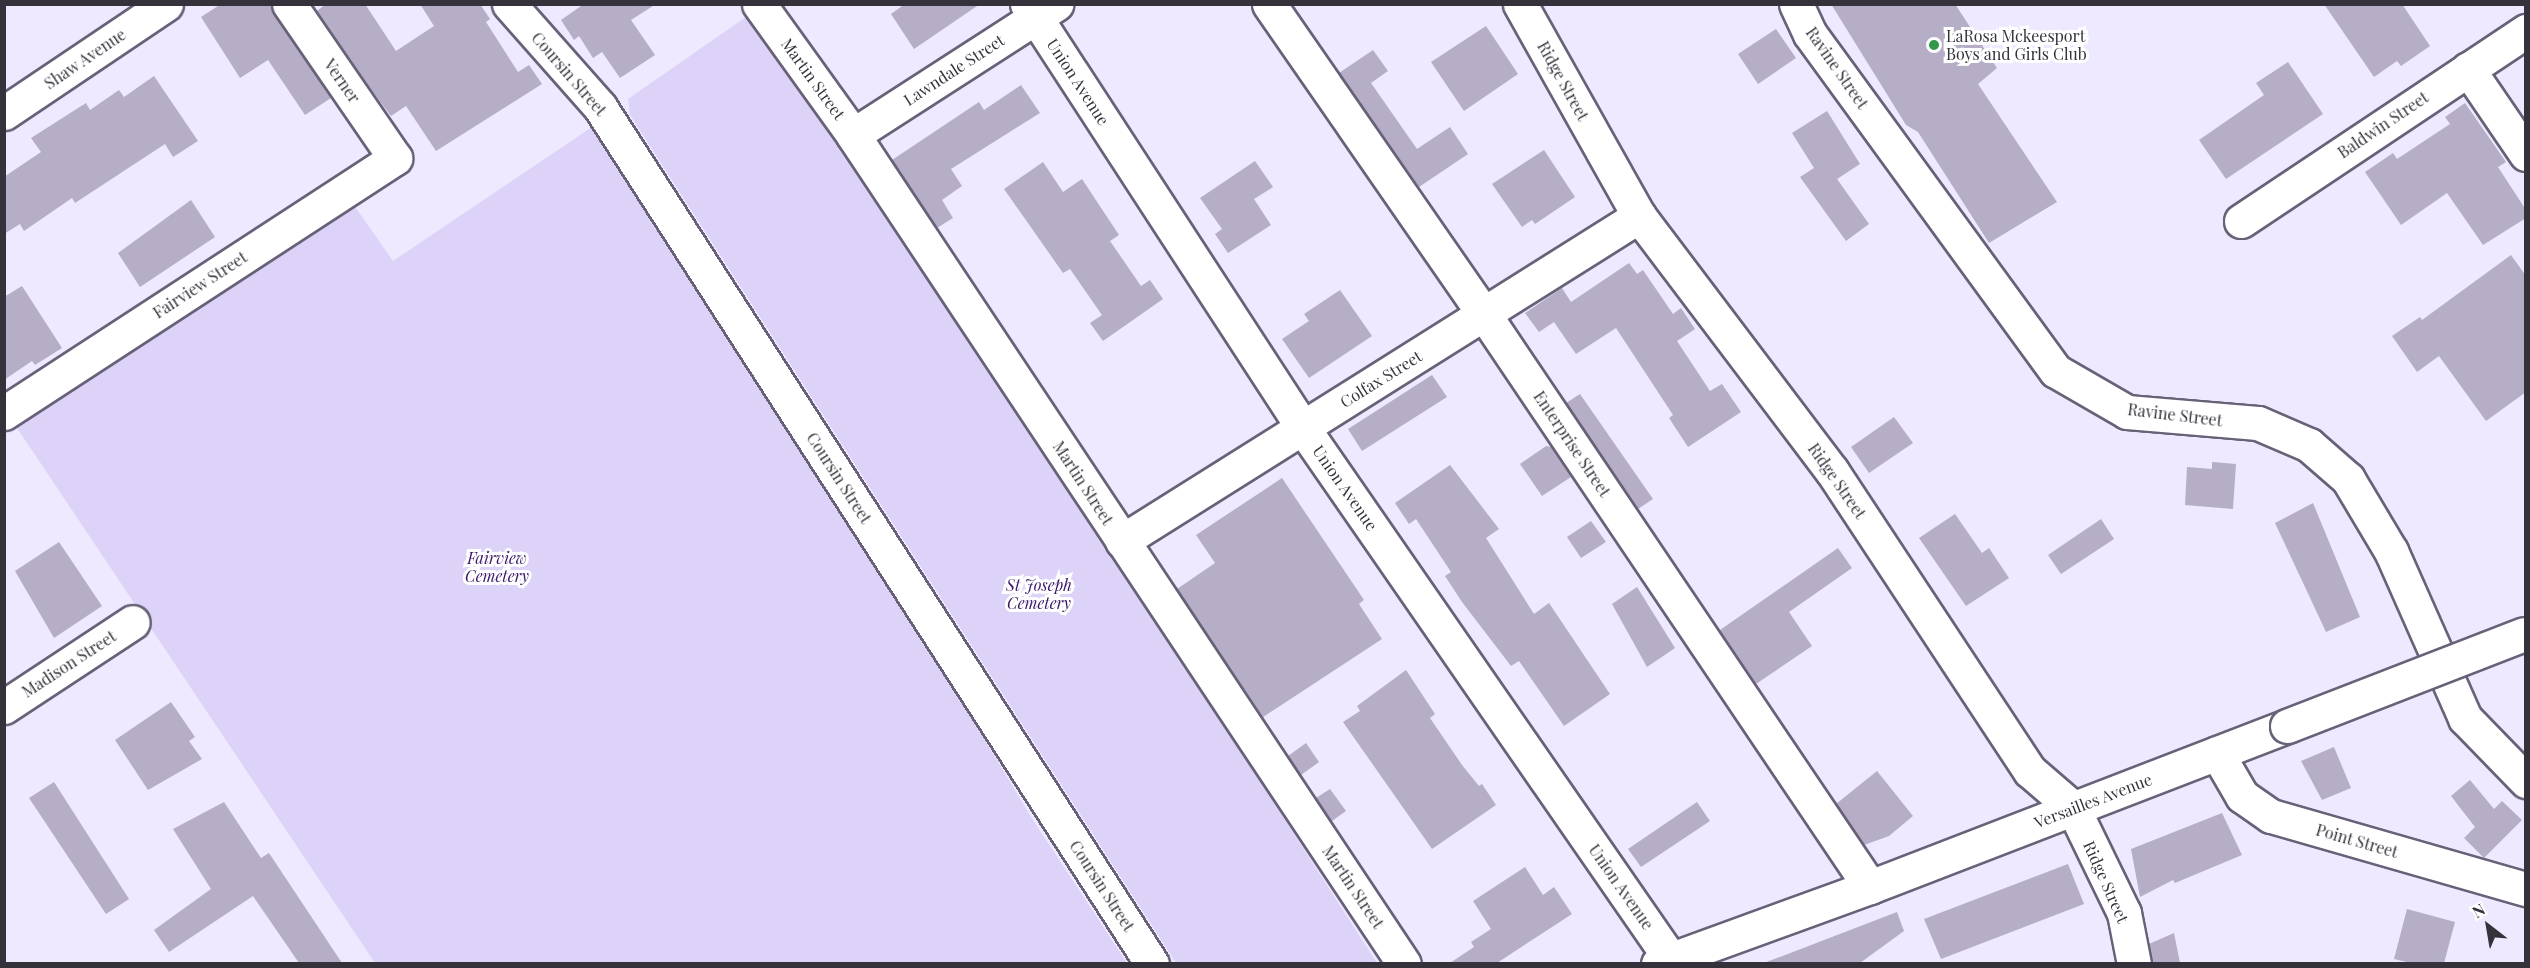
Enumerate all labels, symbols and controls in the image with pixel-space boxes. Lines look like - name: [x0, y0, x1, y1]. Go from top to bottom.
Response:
- street label: Ravine Street: [1802, 23, 1872, 113]
- street label: Shaw Avenue: [40, 24, 130, 94]
- place label: LaRosa Mckeesport Boys and Girls Club: [1946, 26, 2087, 64]
- street label: Coursin Street: [527, 28, 611, 120]
- street label: Lawndale Street: [900, 30, 1008, 110]
- street label: Martin Street: [777, 35, 849, 123]
- street label: Union Avenue: [1043, 35, 1113, 129]
- street label: Ridge Street: [1533, 38, 1593, 124]
- marker: LaRosa Mckeesport Boys and Girls Club: [1927, 38, 1941, 52]
- street label: Verner: [320, 55, 364, 107]
- street label: Baldwin Street: [2334, 88, 2432, 162]
- street label: Fairview Street: [149, 247, 251, 323]
- street label: Colfax Street: [1337, 346, 1425, 412]
- street label: Enterprise Street: [1530, 387, 1614, 501]
- street label: Ravine Street: [2127, 400, 2223, 430]
- street label: Coursin Street: [802, 429, 876, 527]
- street label: Martin Street: [1049, 438, 1117, 528]
- street label: Ridge Street: [1804, 440, 1870, 522]
- street label: Union Avenue: [1308, 442, 1382, 534]
- park label: Fairview Cemetery: [465, 548, 529, 586]
- park label: St Joseph Cemetery: [1006, 575, 1072, 613]
- street label: Madison Street: [18, 626, 120, 702]
- street label: Versailles Avenue: [2031, 770, 2155, 832]
- street label: Point Street: [2314, 820, 2400, 862]
- street label: Coursin Street: [1065, 837, 1139, 935]
- street label: Ridge Street: [2079, 838, 2133, 926]
- street label: Union Avenue: [1584, 841, 1658, 933]
- street label: Martin Street: [1318, 842, 1388, 932]
- north arrow: [2458, 896, 2518, 956]
- text: N: [2468, 898, 2489, 922]

